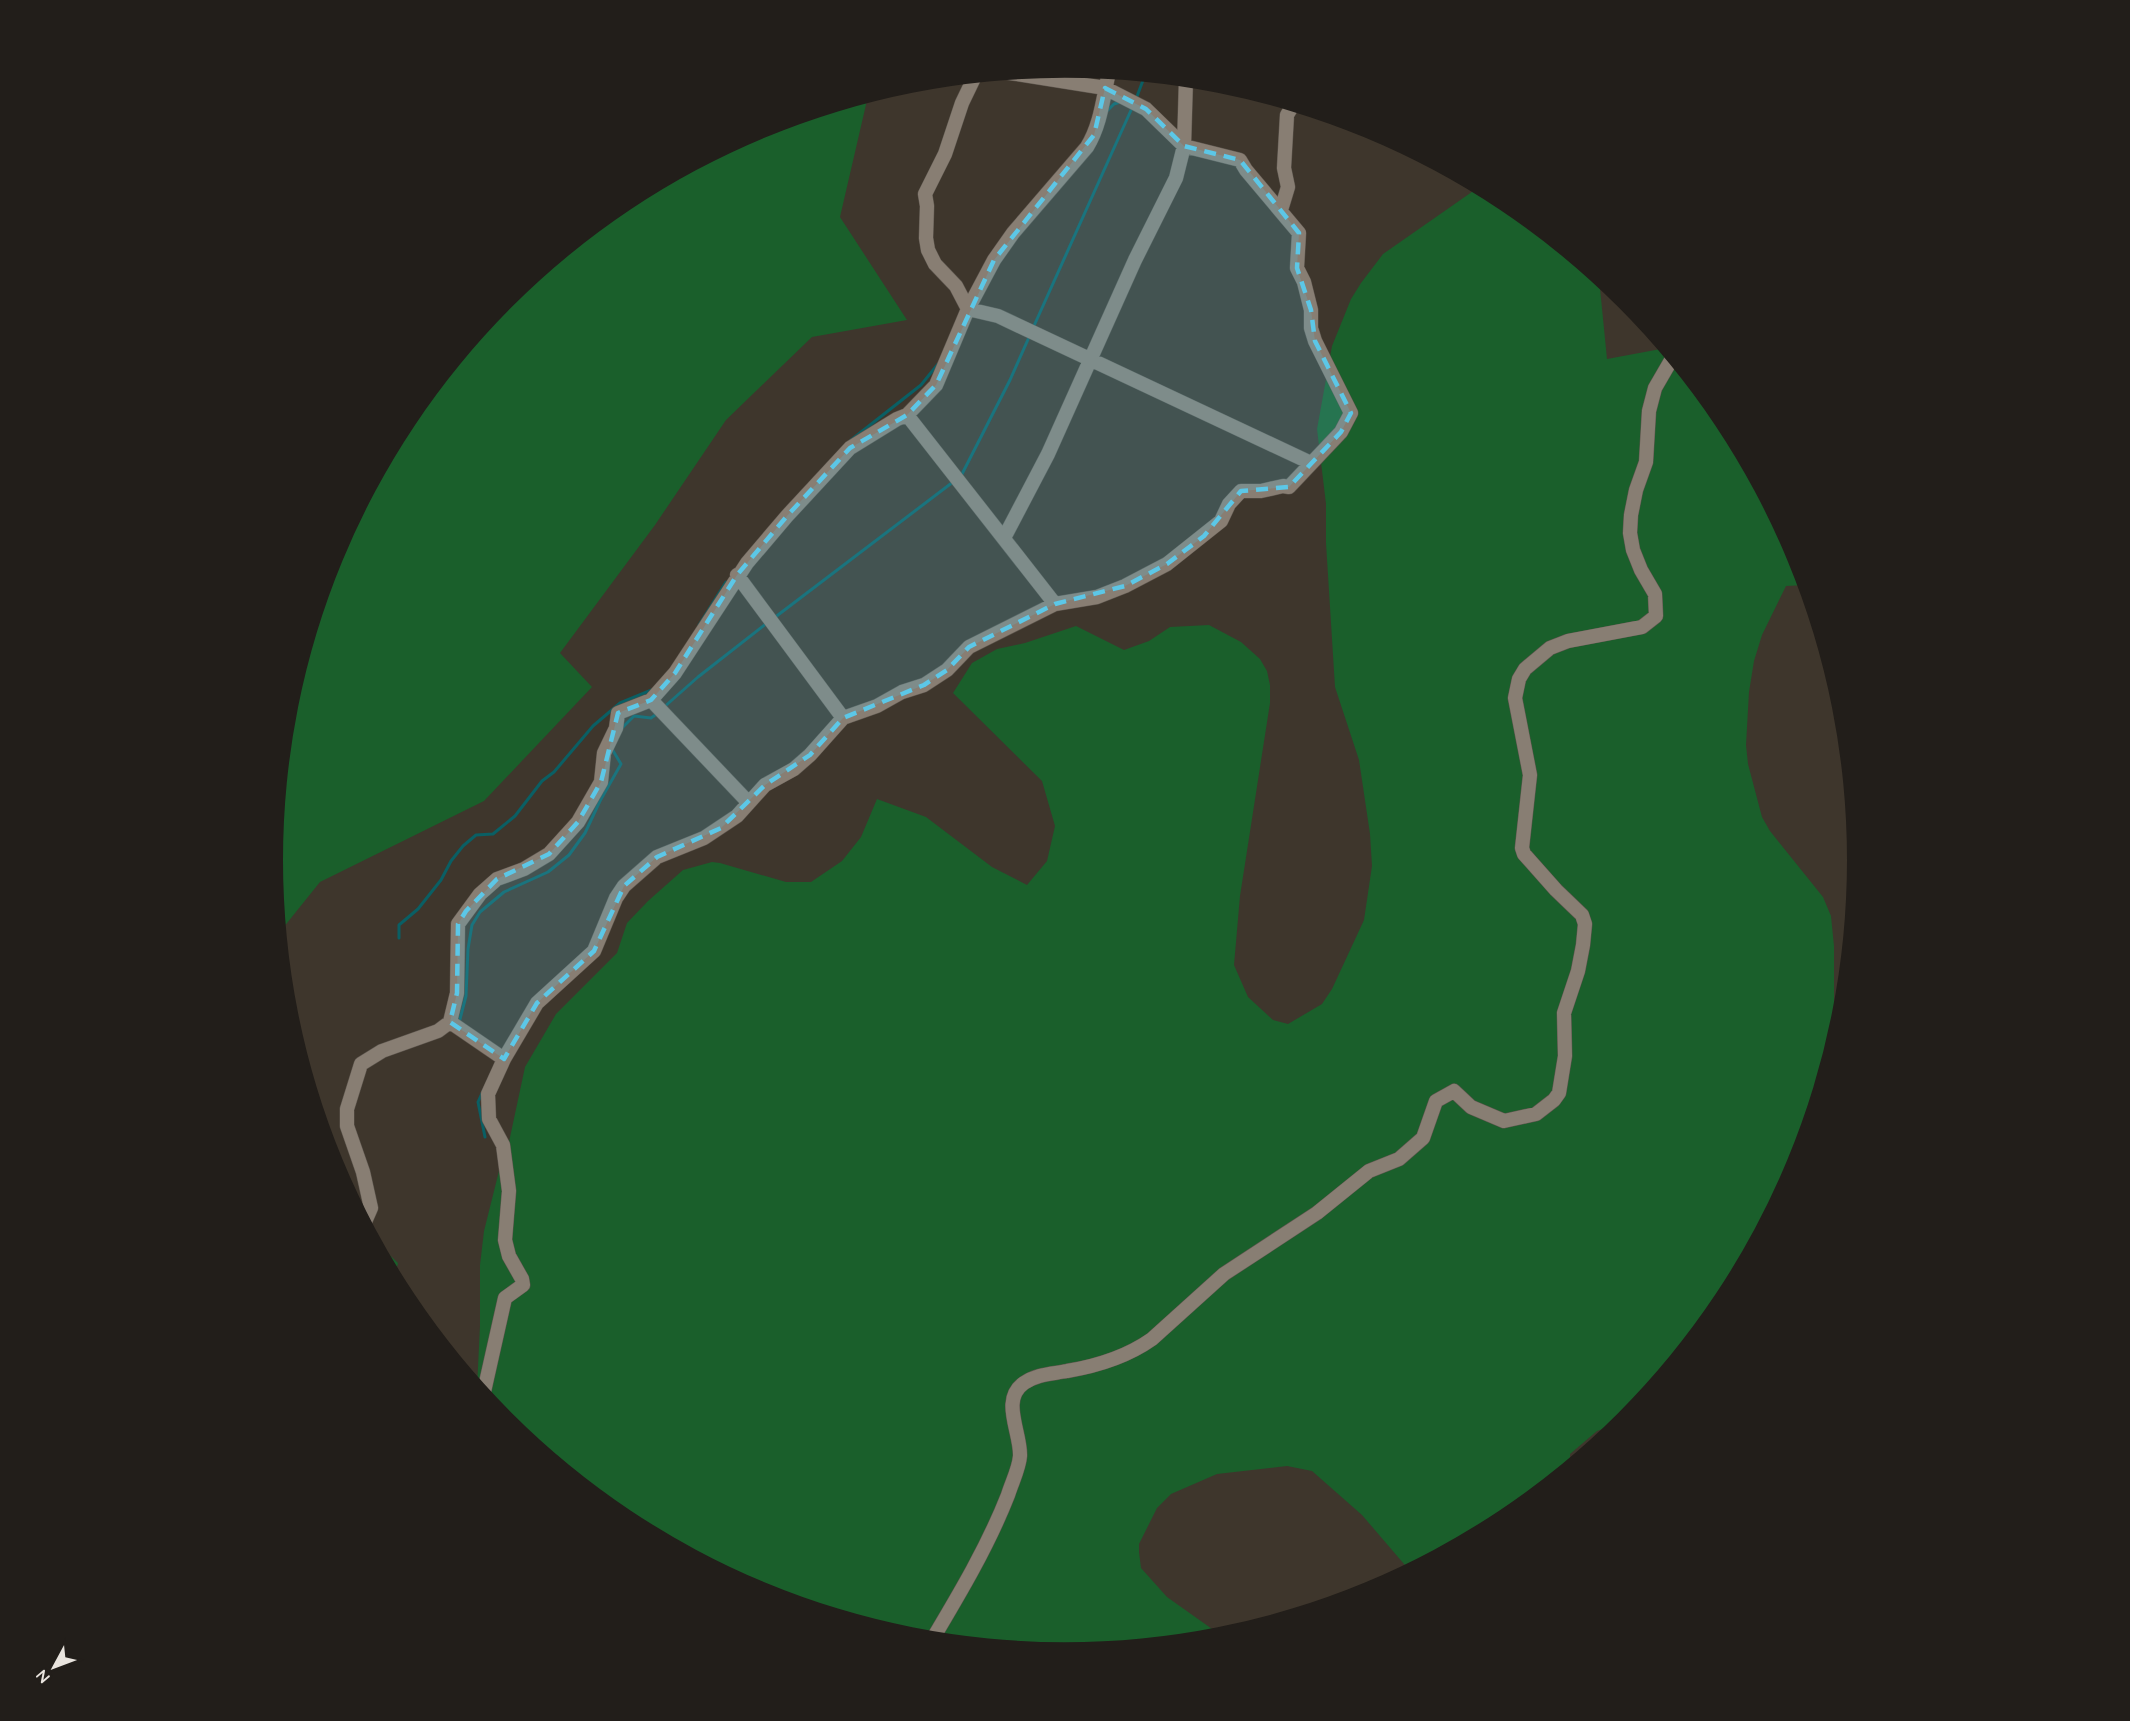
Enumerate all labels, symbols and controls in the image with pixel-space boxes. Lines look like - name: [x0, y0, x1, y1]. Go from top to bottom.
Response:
- north arrow: [24, 1637, 84, 1697]
- text: N: [31, 1666, 54, 1688]

